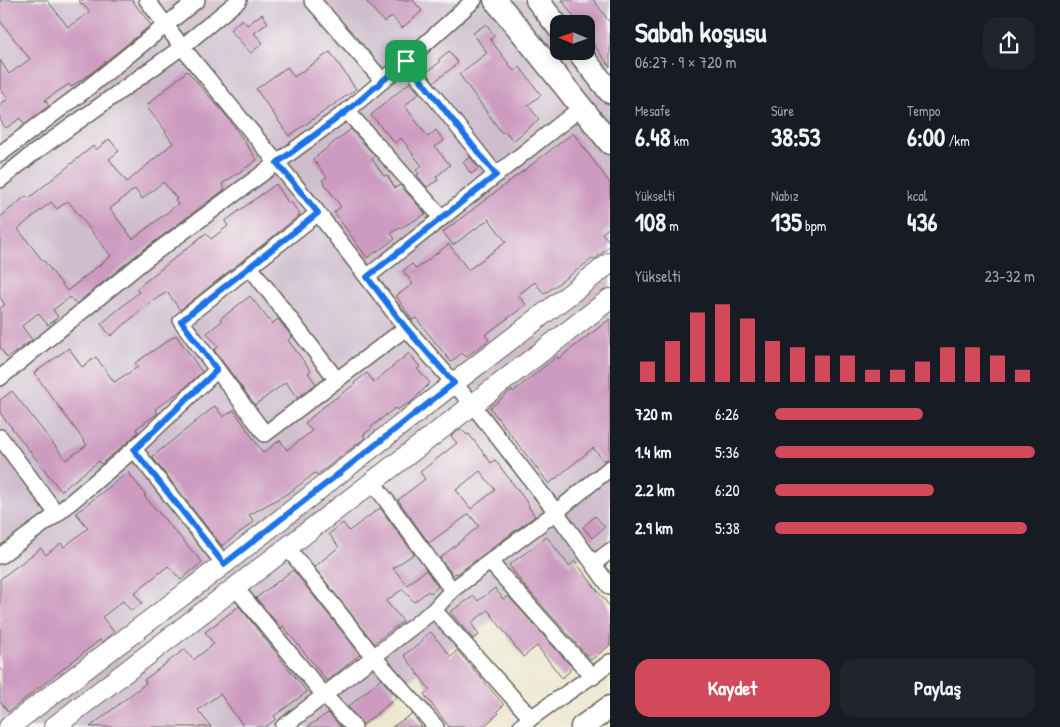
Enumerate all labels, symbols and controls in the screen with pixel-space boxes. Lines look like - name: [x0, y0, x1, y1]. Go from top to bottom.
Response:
- text: Sabah koşusu: [635, 13, 766, 51]
- north arrow: [550, 15, 595, 60]
- map controls: [550, 15, 595, 60]
- button: share: [983, 17, 1035, 69]
- pin: [385, 40, 427, 82]
- icon: arrive: [392, 47, 420, 75]
- text: 06:27 · 9 × 720 m: [635, 51, 736, 73]
- text: Mesafe: [635, 101, 670, 120]
- text: Süre: [771, 101, 794, 120]
- text: Tempo: [907, 101, 940, 120]
- text: 6.48: [635, 120, 671, 154]
- text: 38:53: [771, 120, 821, 154]
- text: 6:00: [907, 120, 945, 154]
- text: km: [671, 131, 689, 150]
- text: /km: [945, 131, 970, 150]
- text: Yükselti: [635, 186, 675, 205]
- text: Nabız: [771, 186, 799, 205]
- text: kcal: [907, 186, 927, 205]
- text: 108: [635, 205, 666, 239]
- text: 135: [771, 205, 802, 239]
- text: 436: [907, 205, 938, 239]
- text: m: [666, 216, 679, 235]
- text: bpm: [802, 216, 826, 235]
- text: Yükselti: [635, 265, 681, 287]
- text: 23–32 m: [984, 265, 1035, 287]
- text: 720 m: [635, 403, 672, 425]
- text: 6:26: [715, 403, 739, 425]
- text: 1.4 km: [635, 441, 671, 463]
- text: 5:36: [715, 441, 739, 463]
- text: 2.2 km: [635, 479, 675, 501]
- text: 6:20: [715, 479, 740, 501]
- text: 2.9 km: [635, 517, 673, 539]
- text: 5:38: [715, 517, 740, 539]
- button: Kaydet: [635, 659, 830, 717]
- button: Paylaş: [840, 659, 1035, 717]

